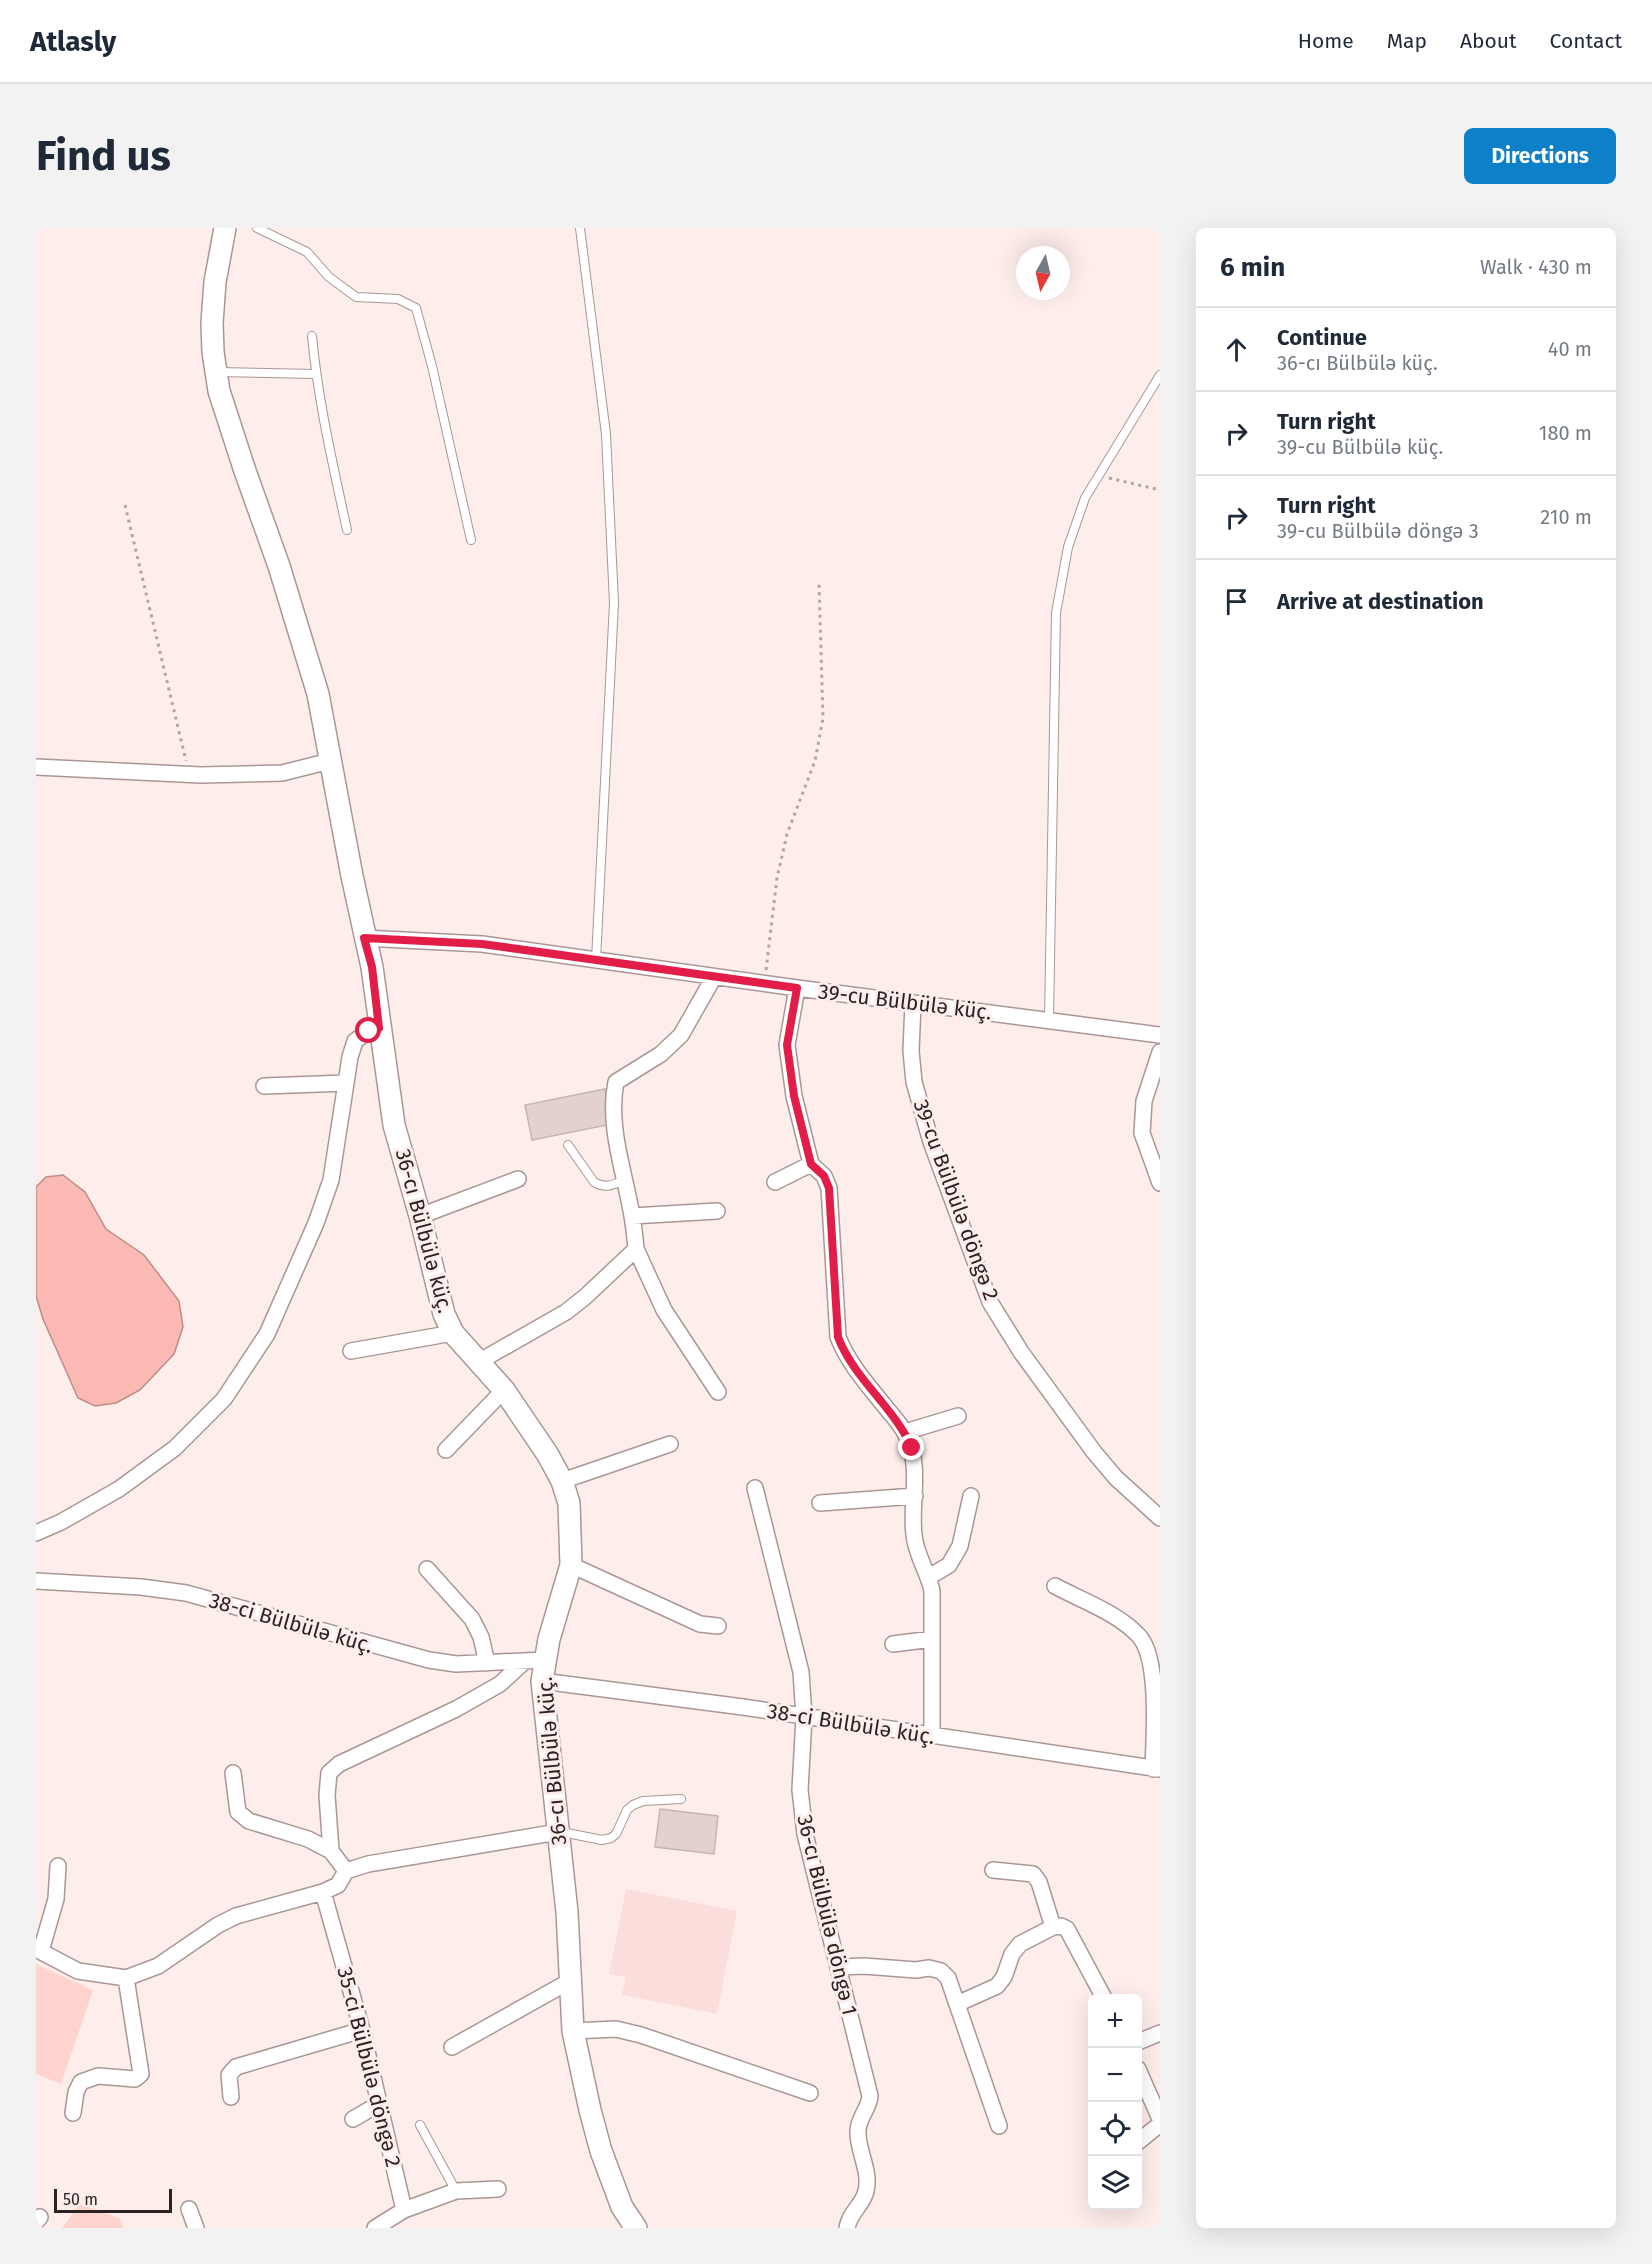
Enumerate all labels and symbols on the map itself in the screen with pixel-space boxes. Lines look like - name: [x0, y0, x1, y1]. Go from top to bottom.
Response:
- north arrow: [1016, 246, 1070, 300]
- street label: 39-cu Bülbülə küç.: [817, 978, 993, 1026]
- route start: [355, 1017, 381, 1043]
- street label: 39-cu Bülbülə döngə 2: [908, 1096, 1004, 1304]
- street label: 36-cı Bülbülə küç.: [390, 1146, 458, 1316]
- route end: [898, 1434, 924, 1460]
- street label: 38-ci Bülbülə küç.: [206, 1587, 376, 1659]
- street label: 36-cı Bülbülə küç.: [532, 1676, 572, 1846]
- street label: 38-ci Bülbülə küç.: [765, 1698, 937, 1750]
- street label: 36-cı Bülbülə döngə 1: [791, 1812, 863, 2018]
- street label: 35-ci Bülbülə döngə 2: [332, 1964, 406, 2170]
- scale bar: [54, 2186, 172, 2214]

